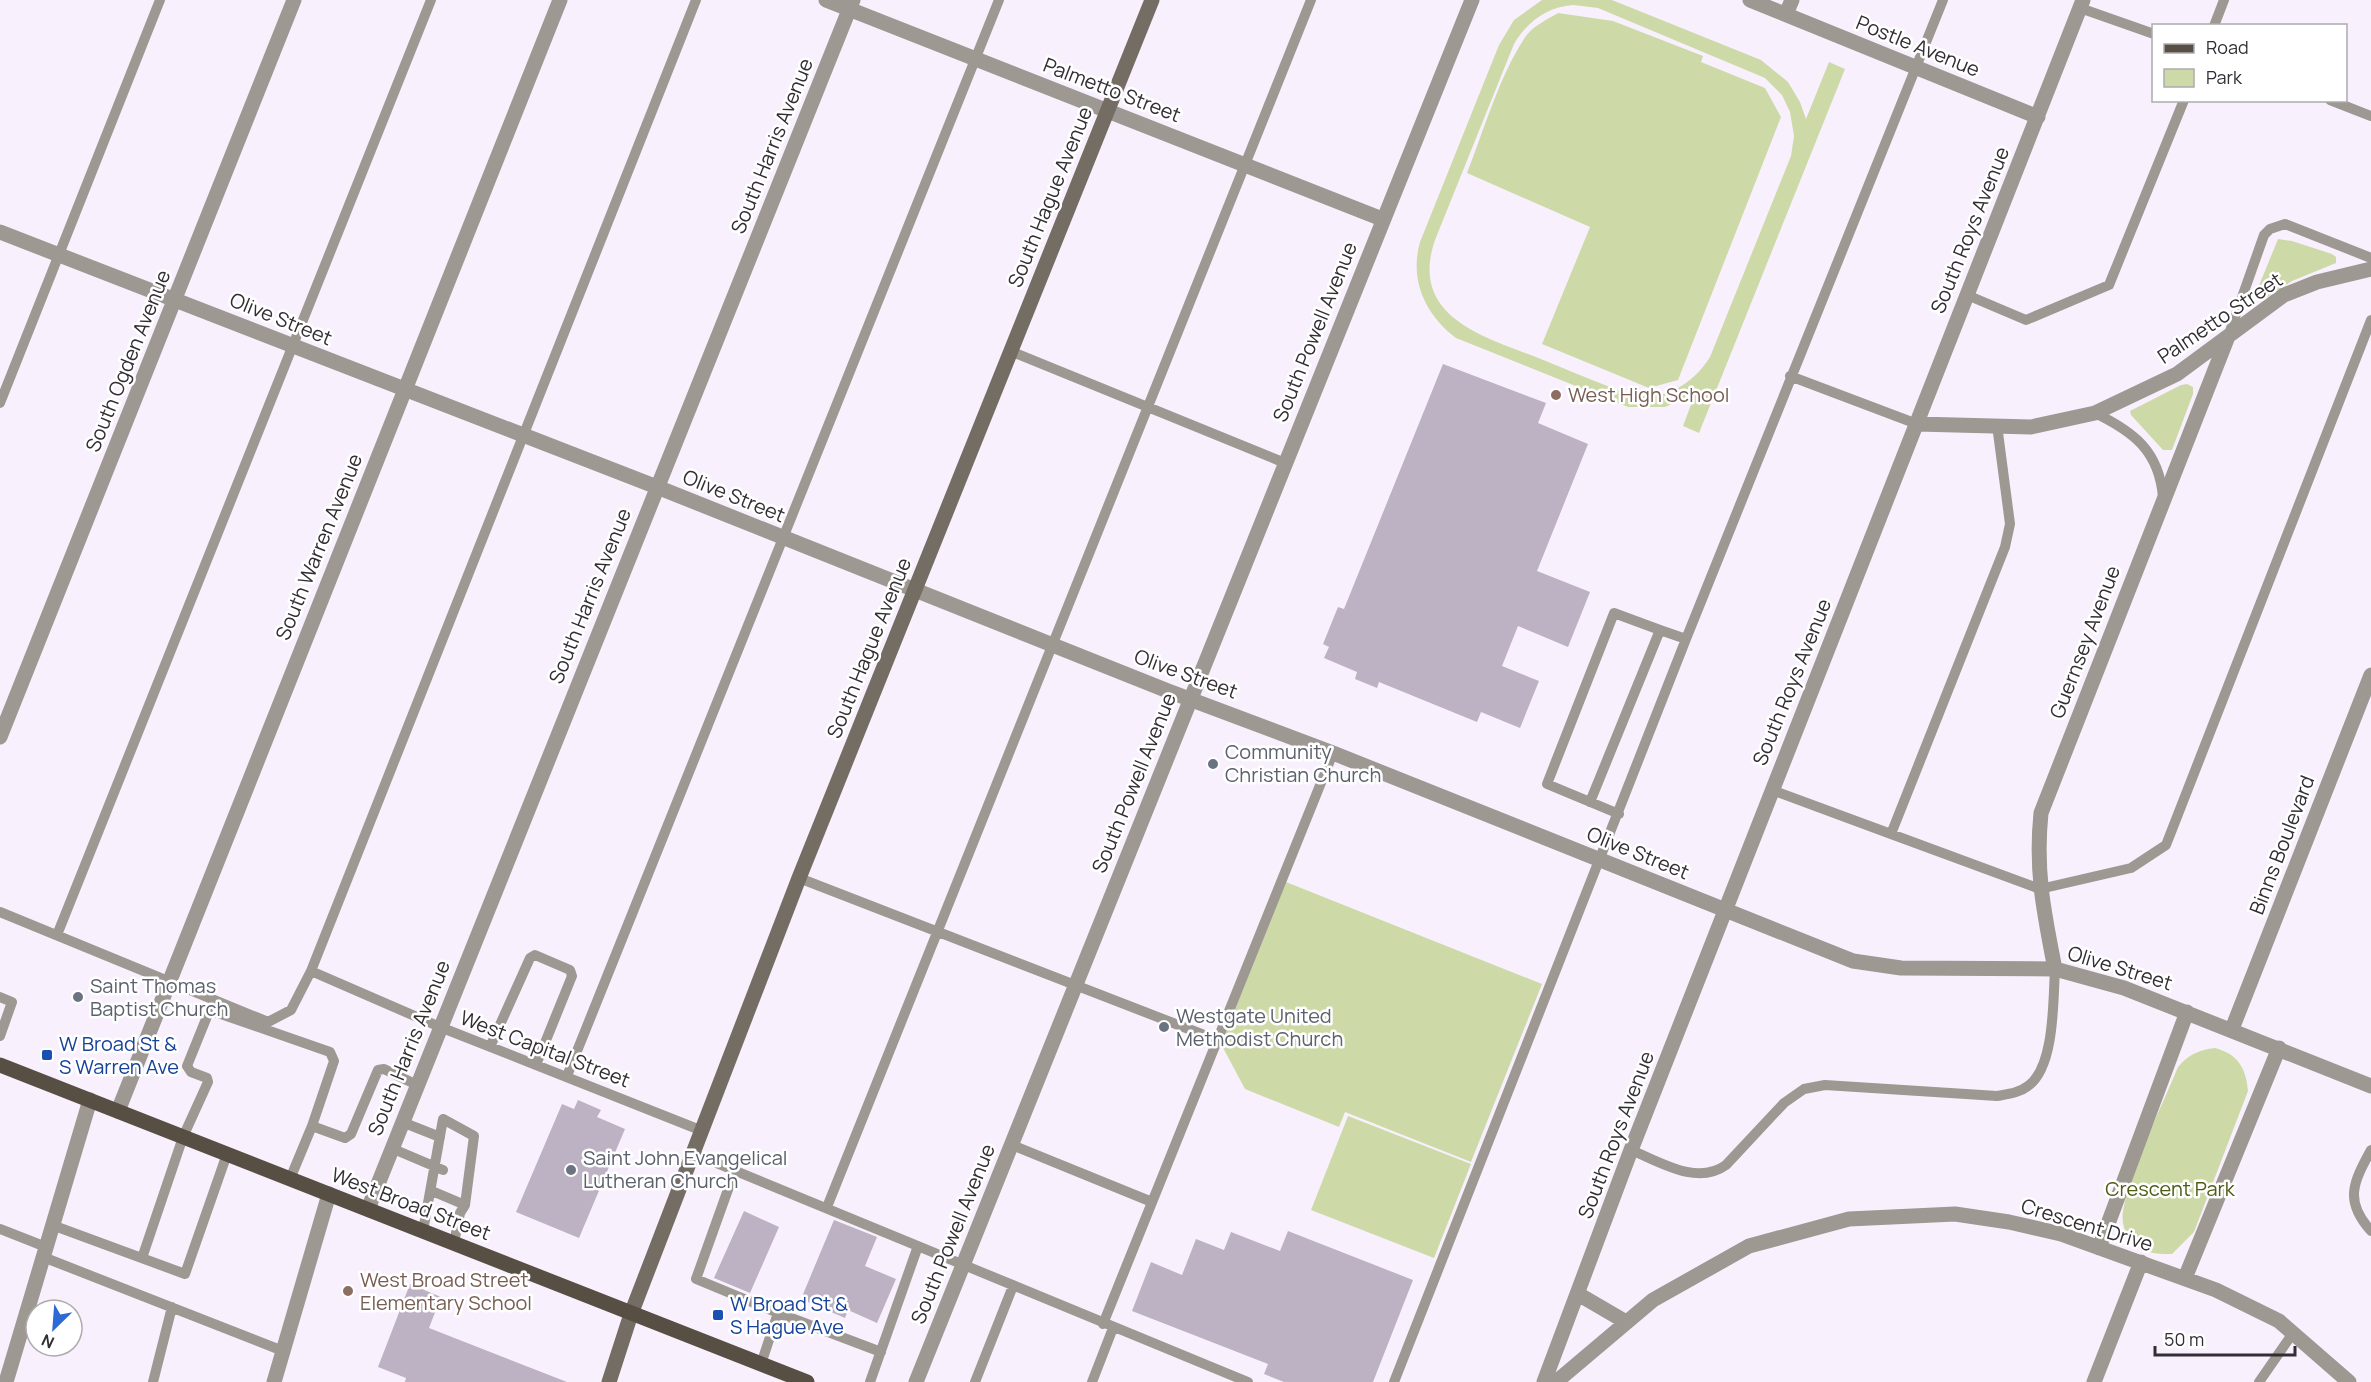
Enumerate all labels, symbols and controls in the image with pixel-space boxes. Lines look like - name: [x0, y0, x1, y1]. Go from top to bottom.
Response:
- street label: Postle Avenue: [1852, 8, 1984, 83]
- legend: [2152, 24, 2347, 102]
- text: Road: [2206, 35, 2249, 59]
- street label: Palmetto Street: [1039, 51, 1185, 128]
- street label: South Harris Avenue: [724, 54, 819, 237]
- text: Park: [2206, 65, 2243, 89]
- street label: South Hague Avenue: [1001, 102, 1098, 291]
- street label: South Roys Avenue: [1924, 142, 2015, 317]
- street label: South Powell Avenue: [1266, 238, 1363, 426]
- street label: South Ogden Avenue: [79, 266, 176, 456]
- street label: Palmetto Street: [2152, 266, 2288, 369]
- street label: Olive Street: [226, 286, 336, 351]
- place label: West High School: [1568, 381, 1729, 408]
- marker: West High School: [1549, 388, 1563, 402]
- street label: South Warren Avenue: [269, 450, 368, 644]
- street label: Olive Street: [679, 463, 789, 528]
- street label: South Harris Avenue: [542, 504, 637, 687]
- street label: South Hague Avenue: [820, 553, 917, 742]
- street label: Guernsey Avenue: [2043, 561, 2126, 722]
- street label: South Roys Avenue: [1746, 594, 1837, 769]
- street label: Olive Street: [1131, 642, 1242, 705]
- street label: South Powell Avenue: [1085, 689, 1182, 877]
- place label: Community Christian Church: [1225, 738, 1381, 788]
- marker: Community Christian Church: [1206, 757, 1220, 771]
- street label: Binns Boulevard: [2243, 772, 2320, 918]
- street label: Olive Street: [1583, 820, 1693, 885]
- street label: Olive Street: [2065, 939, 2176, 996]
- street label: South Harris Avenue: [361, 956, 456, 1139]
- place label: Saint Thomas Baptist Church: [90, 972, 228, 1022]
- marker: Saint Thomas Baptist Church: [71, 990, 85, 1004]
- place label: Westgate United Methodist Church: [1176, 1002, 1343, 1052]
- street label: West Capital Street: [456, 1004, 634, 1093]
- marker: Westgate United Methodist Church: [1157, 1020, 1171, 1034]
- place label: W Broad St & S Warren Ave: [59, 1030, 179, 1080]
- street label: South Roys Avenue: [1571, 1047, 1660, 1223]
- marker: W Broad St & S Warren Ave: [40, 1048, 54, 1062]
- street label: South Powell Avenue: [904, 1140, 1001, 1328]
- place label: Saint John Evangelical Lutheran Church: [583, 1144, 787, 1194]
- street label: West Broad Street: [328, 1161, 495, 1246]
- marker: Saint John Evangelical Lutheran Church: [564, 1163, 578, 1177]
- park label: Crescent Park: [2105, 1175, 2236, 1202]
- street label: Crescent Drive: [2018, 1192, 2156, 1257]
- place label: West Broad Street Elementary School: [360, 1266, 532, 1316]
- marker: West Broad Street Elementary School: [341, 1284, 355, 1298]
- place label: W Broad St & S Hague Ave: [730, 1290, 848, 1340]
- north arrow: [24, 1298, 84, 1358]
- marker: W Broad St & S Hague Ave: [711, 1308, 725, 1322]
- scale bar: [2155, 1319, 2294, 1357]
- text: 50 m: [2164, 1327, 2204, 1351]
- text: N: [38, 1329, 58, 1354]

